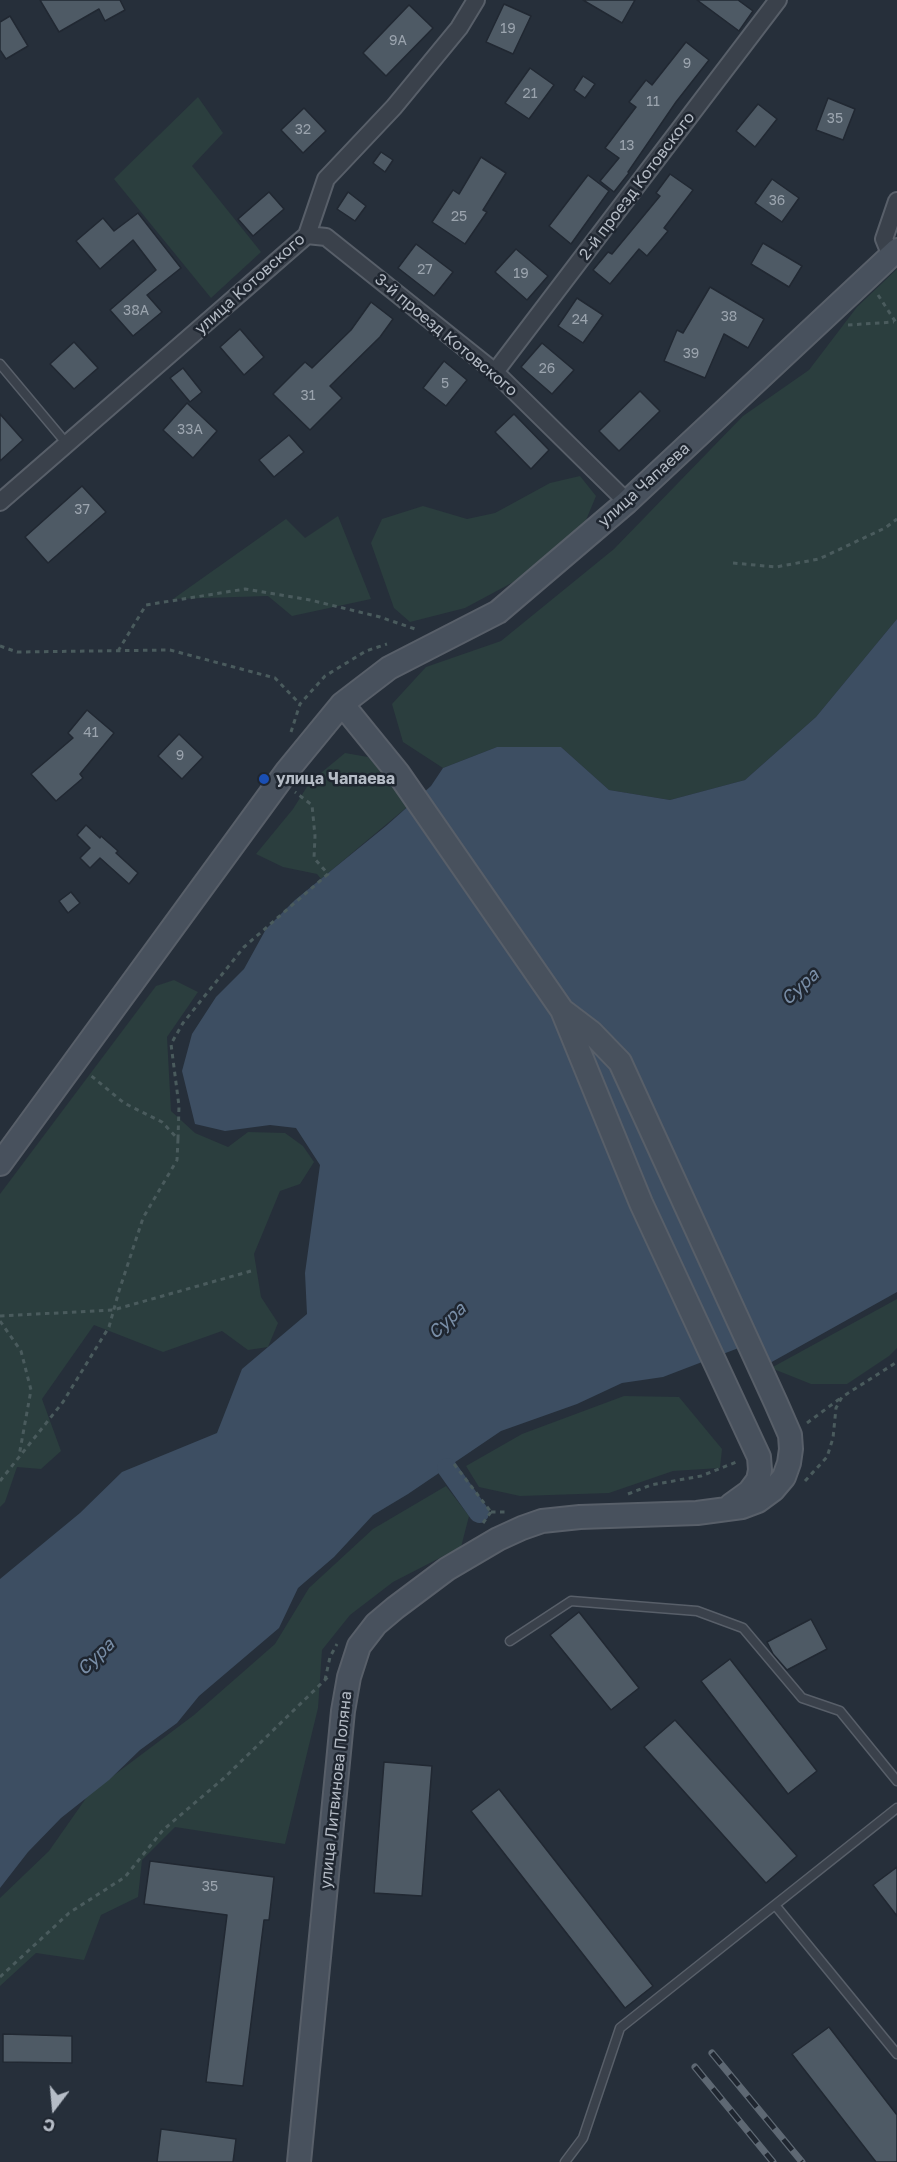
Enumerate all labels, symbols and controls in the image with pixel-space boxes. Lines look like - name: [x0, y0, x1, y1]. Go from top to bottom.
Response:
- house number: 19: [500, 21, 516, 37]
- house number: 9А: [389, 33, 407, 49]
- house number: 9: [683, 56, 691, 72]
- house number: 21: [523, 86, 537, 102]
- house number: 11: [646, 94, 660, 110]
- street label: 2-й проезд Котовского: [575, 108, 699, 264]
- house number: 35: [827, 111, 843, 127]
- house number: 32: [295, 122, 311, 138]
- house number: 13: [620, 138, 634, 154]
- house number: 36: [769, 193, 785, 209]
- house number: 25: [451, 209, 467, 225]
- street label: улица Котовского: [191, 230, 309, 338]
- house number: 27: [417, 262, 433, 278]
- house number: 19: [513, 266, 529, 282]
- street label: 3-й проезд Котовского: [371, 270, 521, 400]
- house number: 38А: [123, 303, 149, 319]
- house number: 38: [721, 309, 737, 325]
- house number: 24: [572, 312, 588, 328]
- house number: 39: [683, 346, 699, 362]
- house number: 26: [539, 361, 555, 377]
- house number: 5: [441, 376, 449, 392]
- house number: 31: [301, 388, 315, 404]
- house number: 33А: [177, 422, 203, 438]
- street label: улица Чапаева: [594, 439, 694, 531]
- house number: 37: [74, 502, 90, 518]
- house number: 41: [83, 725, 99, 741]
- house number: 9: [176, 748, 184, 764]
- place label: улица Чапаева: [276, 769, 395, 789]
- marker: улица Чапаева: [257, 772, 271, 786]
- water label: Сура: [777, 964, 823, 1010]
- water label: Сура: [424, 1298, 470, 1344]
- water label: Сура: [73, 1634, 119, 1680]
- street label: улица Литвинова Поляна: [316, 1690, 356, 1890]
- house number: 35: [202, 1879, 218, 1895]
- north arrow: [24, 2078, 84, 2138]
- text: С: [41, 2114, 57, 2136]

